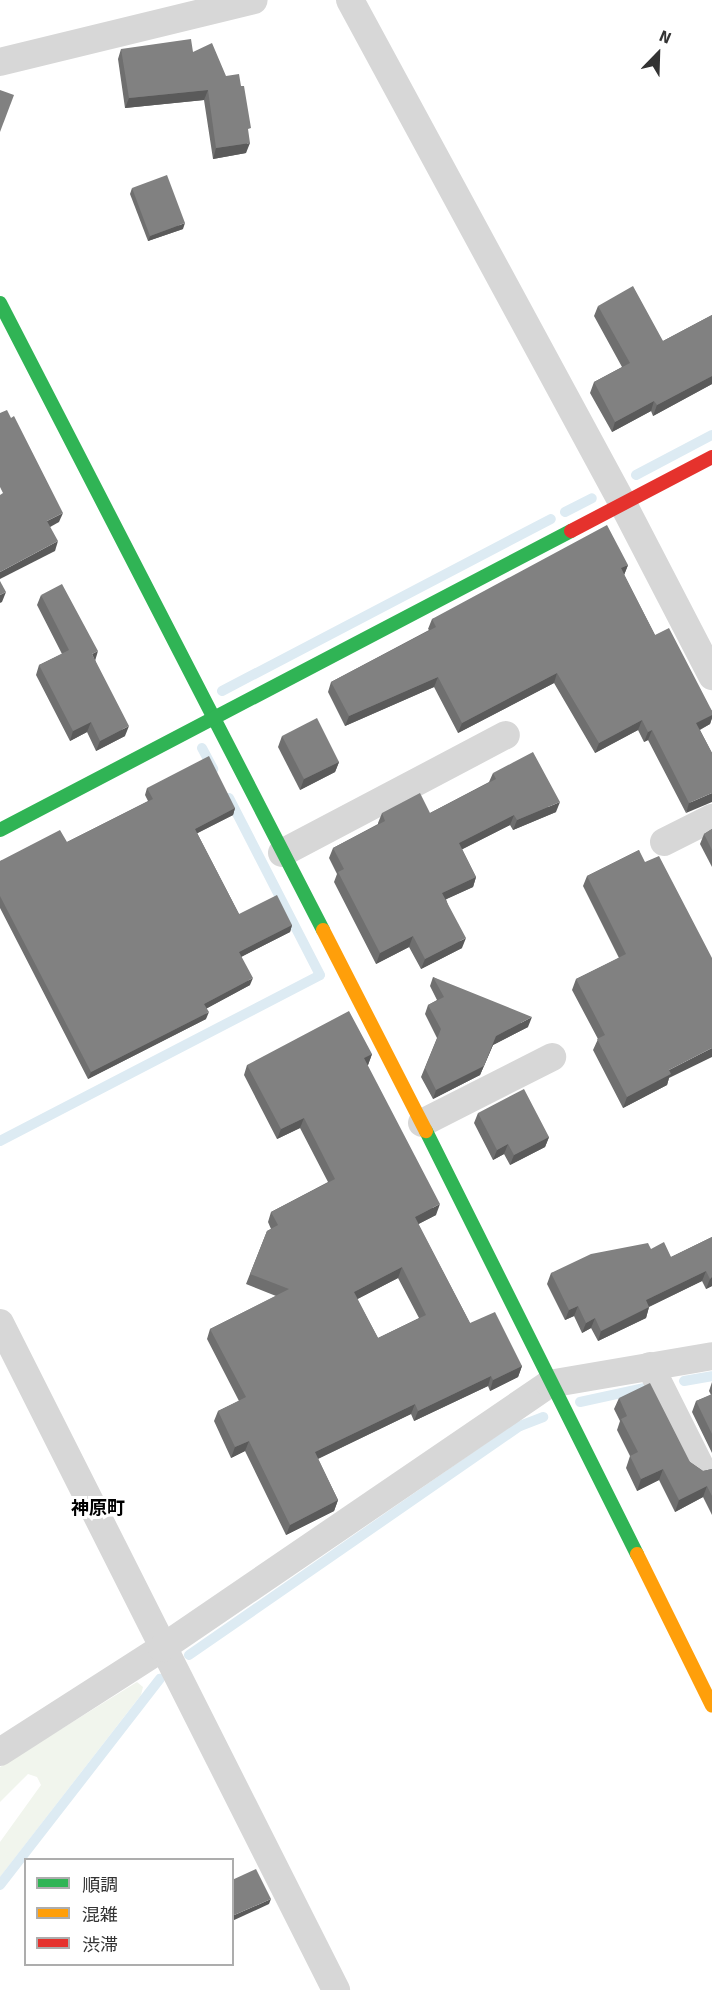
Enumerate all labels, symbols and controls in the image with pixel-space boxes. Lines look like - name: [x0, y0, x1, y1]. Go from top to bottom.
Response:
- north arrow: [628, 24, 688, 84]
- text: N: [656, 26, 674, 49]
- district label: 神原町: [71, 1497, 125, 1519]
- legend: [24, 1858, 234, 1966]
- text: 順調: [82, 1874, 118, 1896]
- text: 混雑: [82, 1904, 118, 1926]
- text: 渋滞: [82, 1934, 118, 1956]

